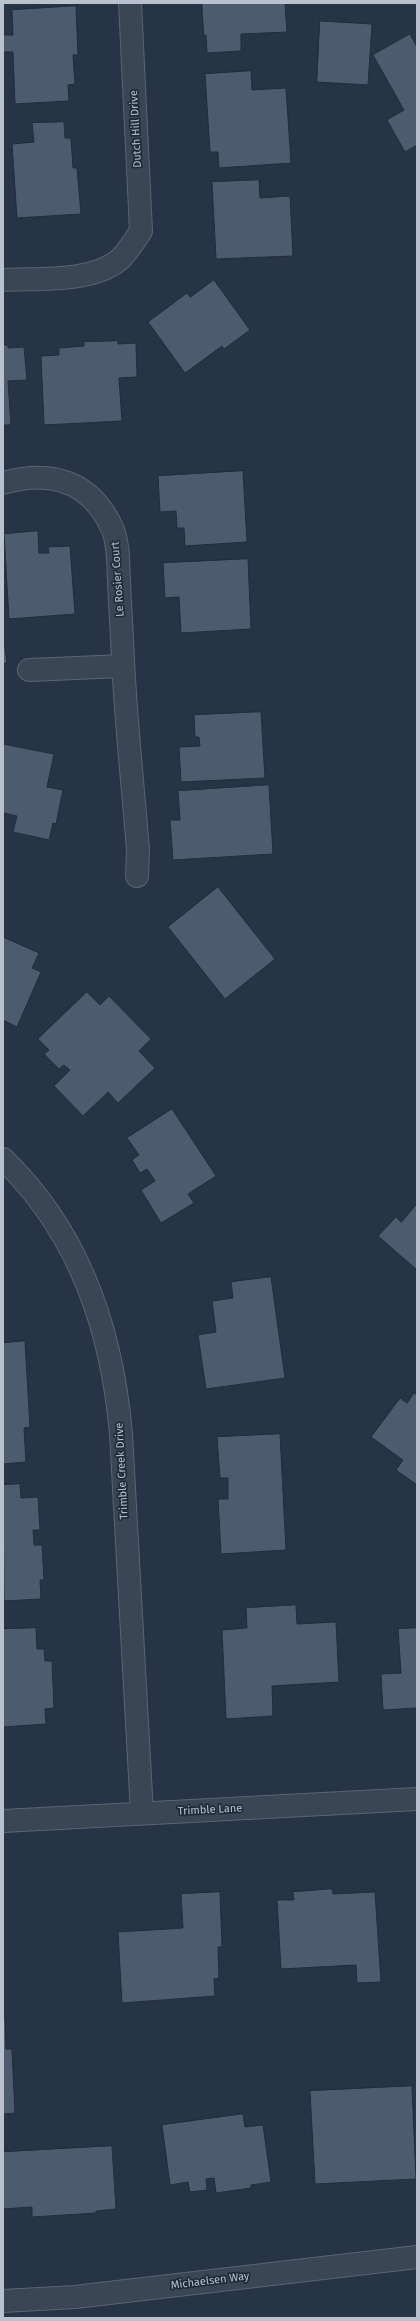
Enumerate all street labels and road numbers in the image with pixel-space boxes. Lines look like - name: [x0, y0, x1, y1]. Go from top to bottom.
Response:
- street label: Dutch Hill Drive: [127, 90, 145, 168]
- street label: Le Rosier Court: [109, 541, 127, 617]
- street label: Trimble Creek Drive: [113, 1422, 131, 1520]
- street label: Trimble Lane: [177, 1802, 243, 1818]
- street label: Michaelsen Way: [170, 2270, 250, 2292]

